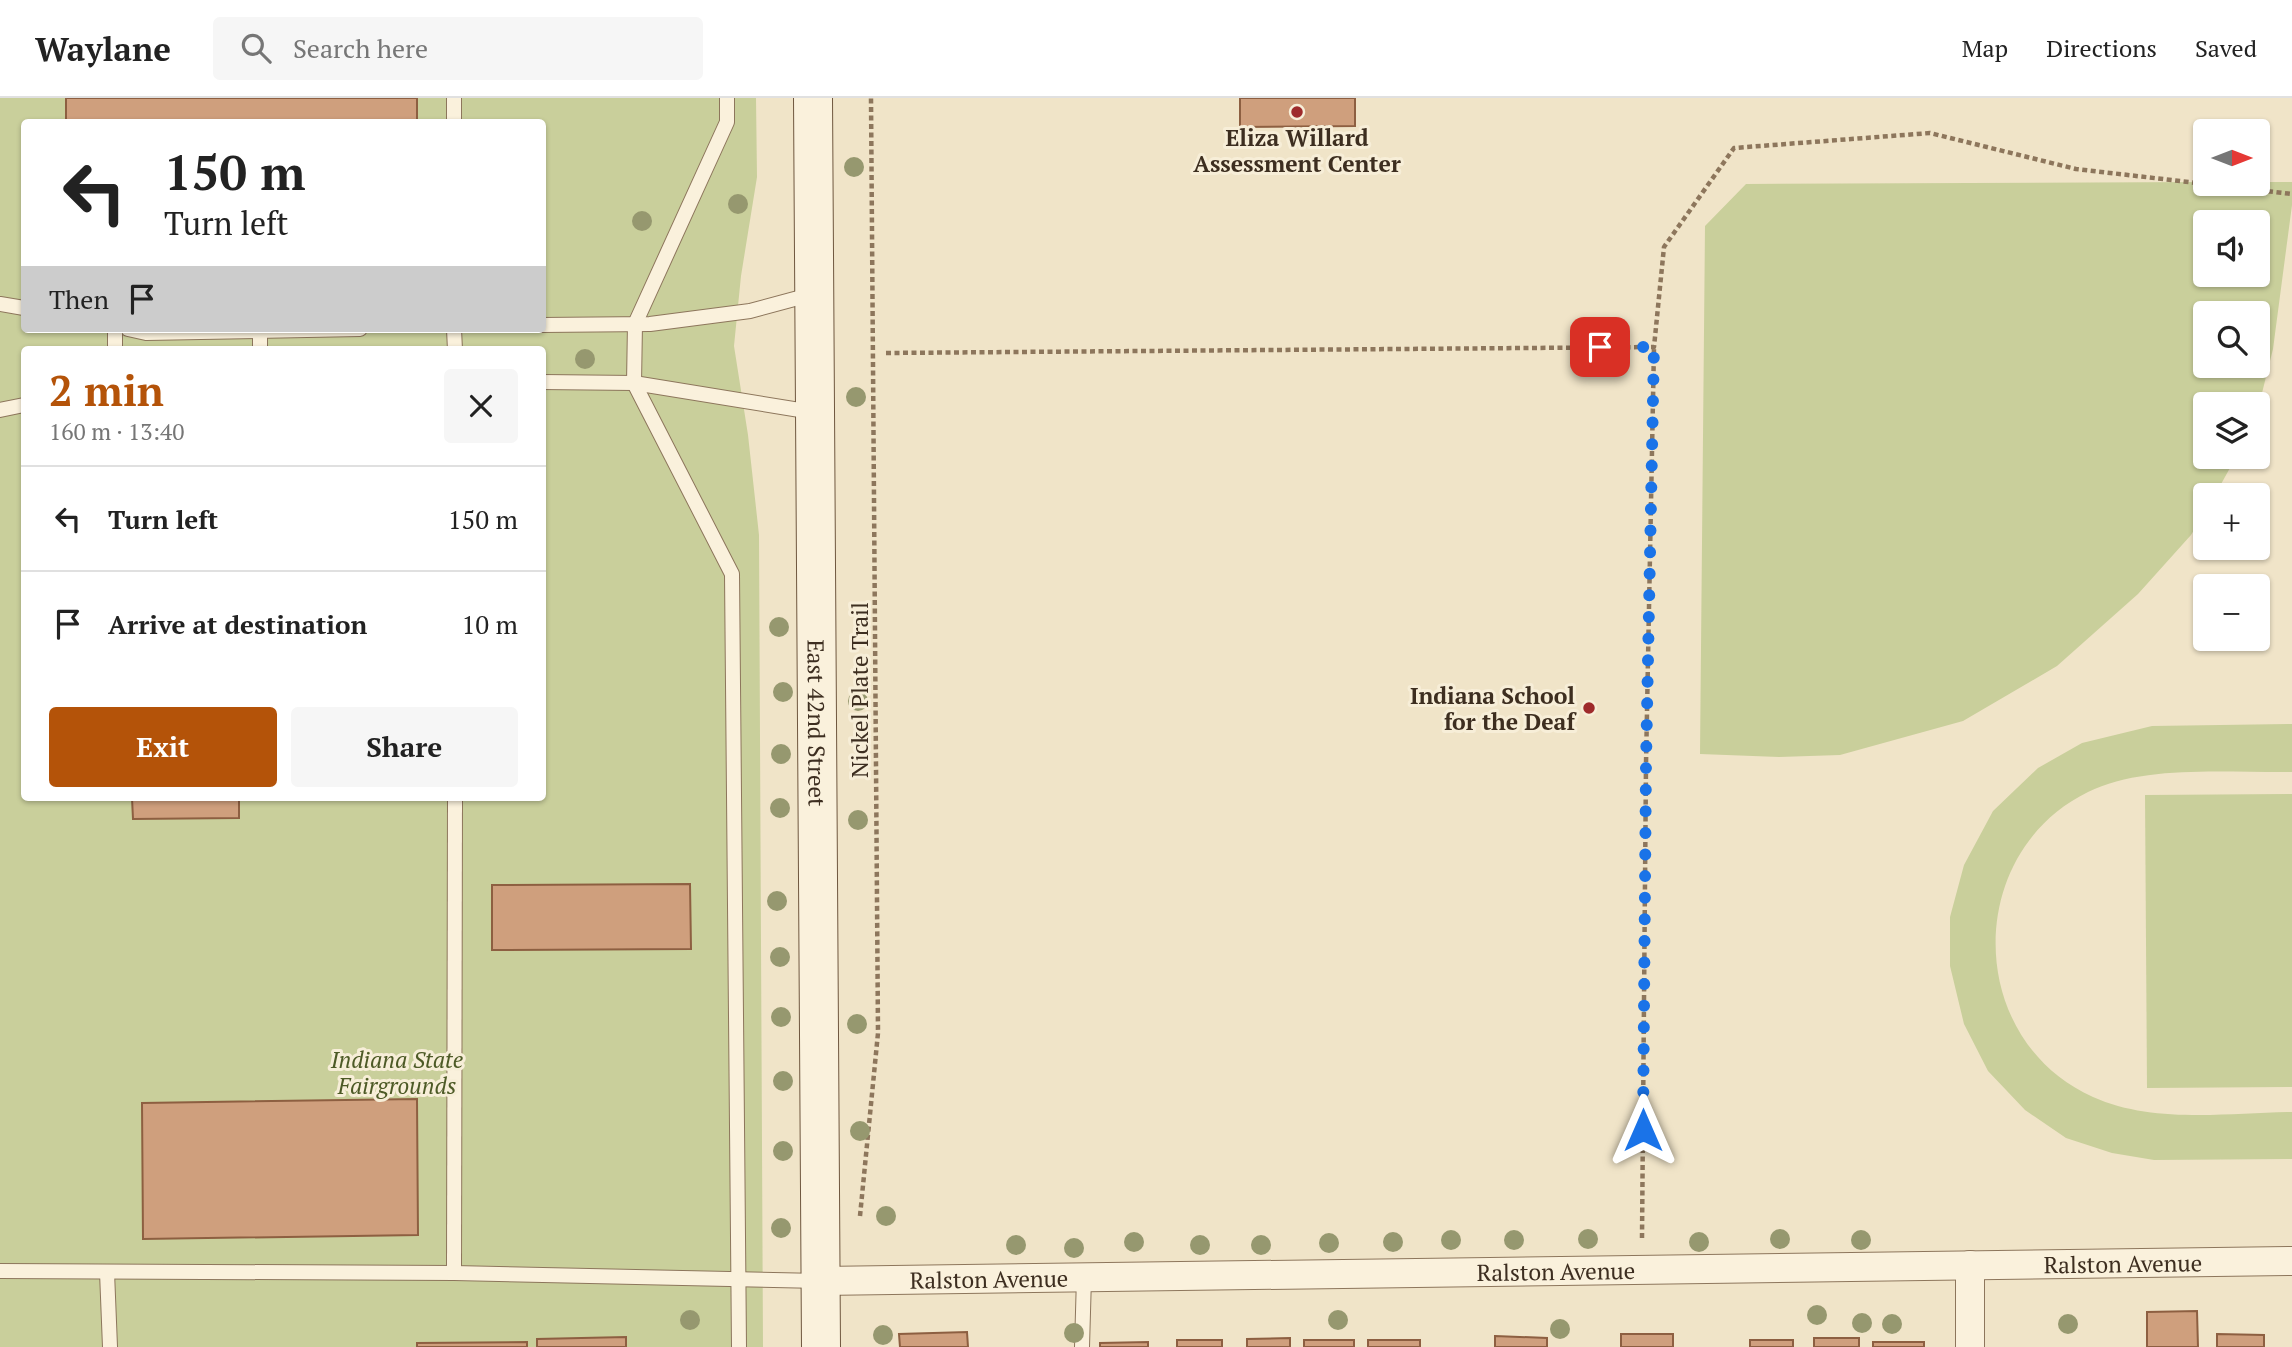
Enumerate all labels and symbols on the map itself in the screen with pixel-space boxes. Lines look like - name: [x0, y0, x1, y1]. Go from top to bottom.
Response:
- marker: Eliza Willard Assessment Center: [1289, 104, 1305, 120]
- north arrow: [2193, 119, 2270, 196]
- place label: Eliza Willard Assessment Center: [1193, 122, 1401, 179]
- pin: [1570, 317, 1630, 377]
- street label: Nickel Plate Trail: [844, 602, 875, 778]
- street label: East 42nd Street: [801, 639, 833, 807]
- place label: Indiana School for the Deaf: [1410, 680, 1577, 737]
- marker: Indiana School for the Deaf: [1581, 700, 1597, 716]
- park label: Indiana State Fairgrounds: [330, 1044, 463, 1101]
- position arrow: [1606, 1093, 1680, 1167]
- street label: Ralston Avenue: [2043, 1247, 2202, 1280]
- street label: Ralston Avenue: [1476, 1254, 1635, 1288]
- street label: Ralston Avenue: [909, 1262, 1069, 1295]

